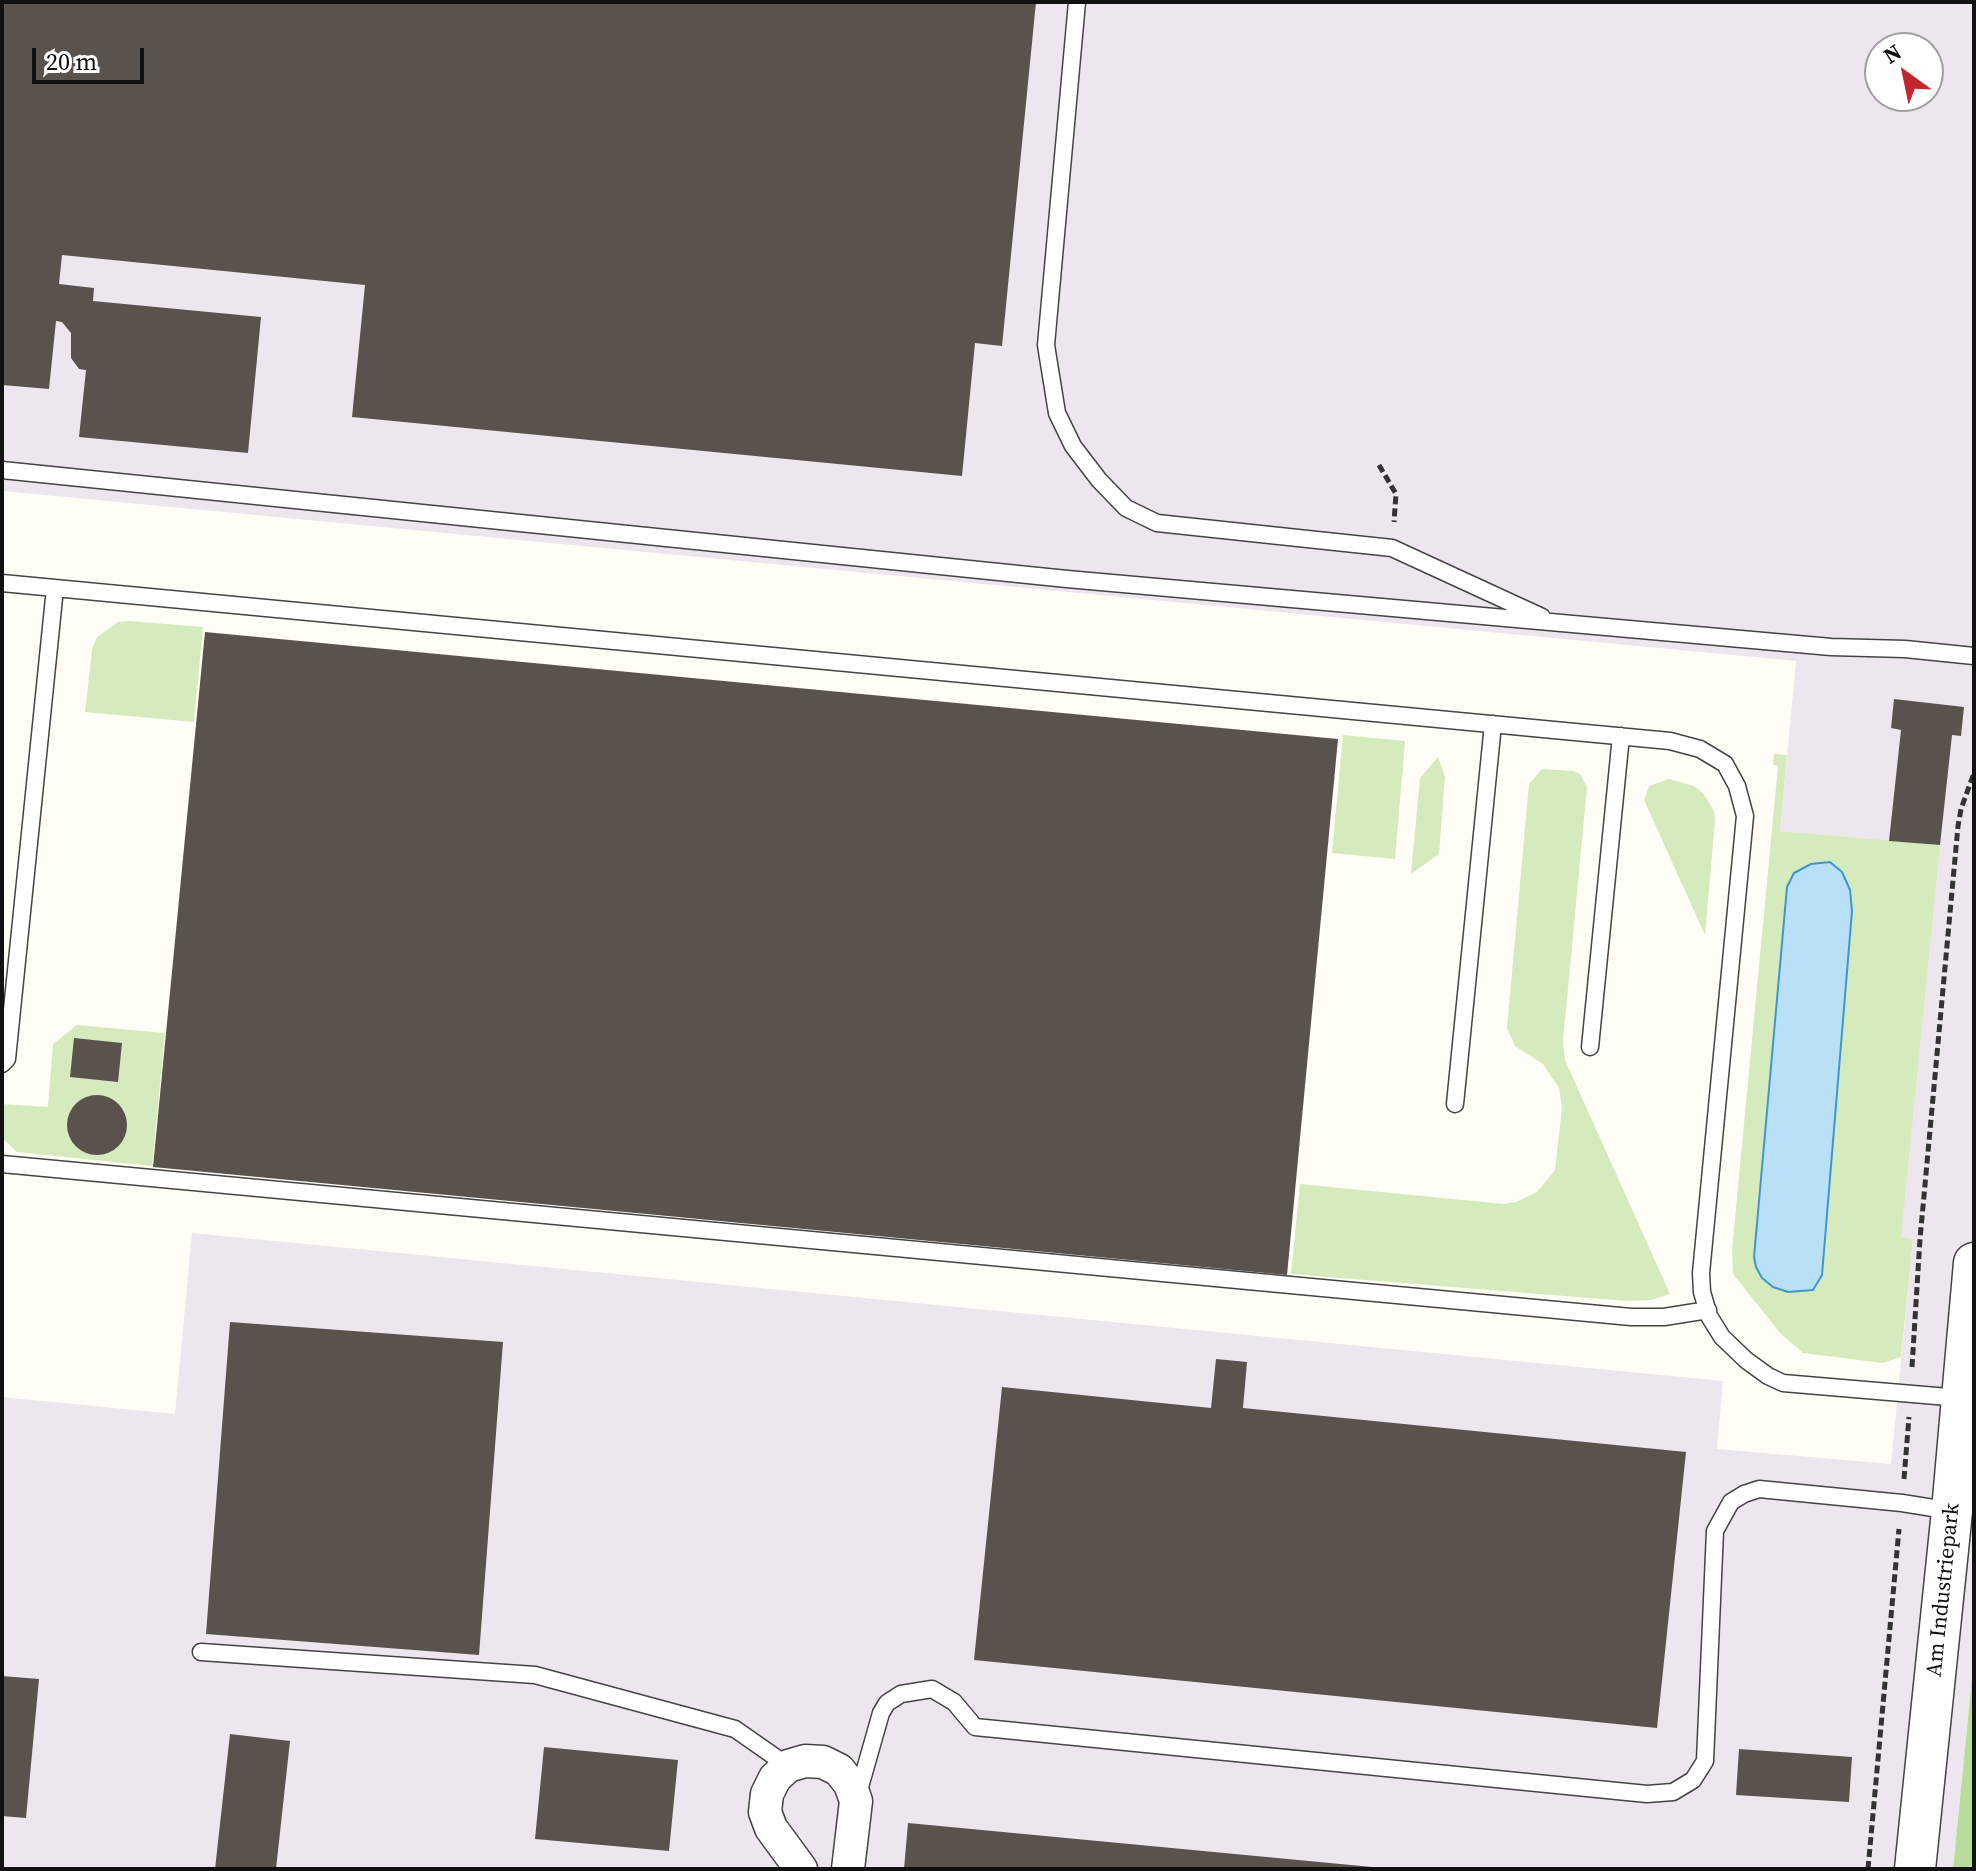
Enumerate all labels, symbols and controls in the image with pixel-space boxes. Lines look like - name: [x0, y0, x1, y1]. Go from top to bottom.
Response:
- scale bar: [36, 32, 148, 82]
- north arrow: [1864, 32, 1944, 112]
- text: N: [1877, 37, 1907, 70]
- text: 20 m: [46, 45, 97, 78]
- street label: Am Industriepark: [1922, 1502, 1966, 1678]

